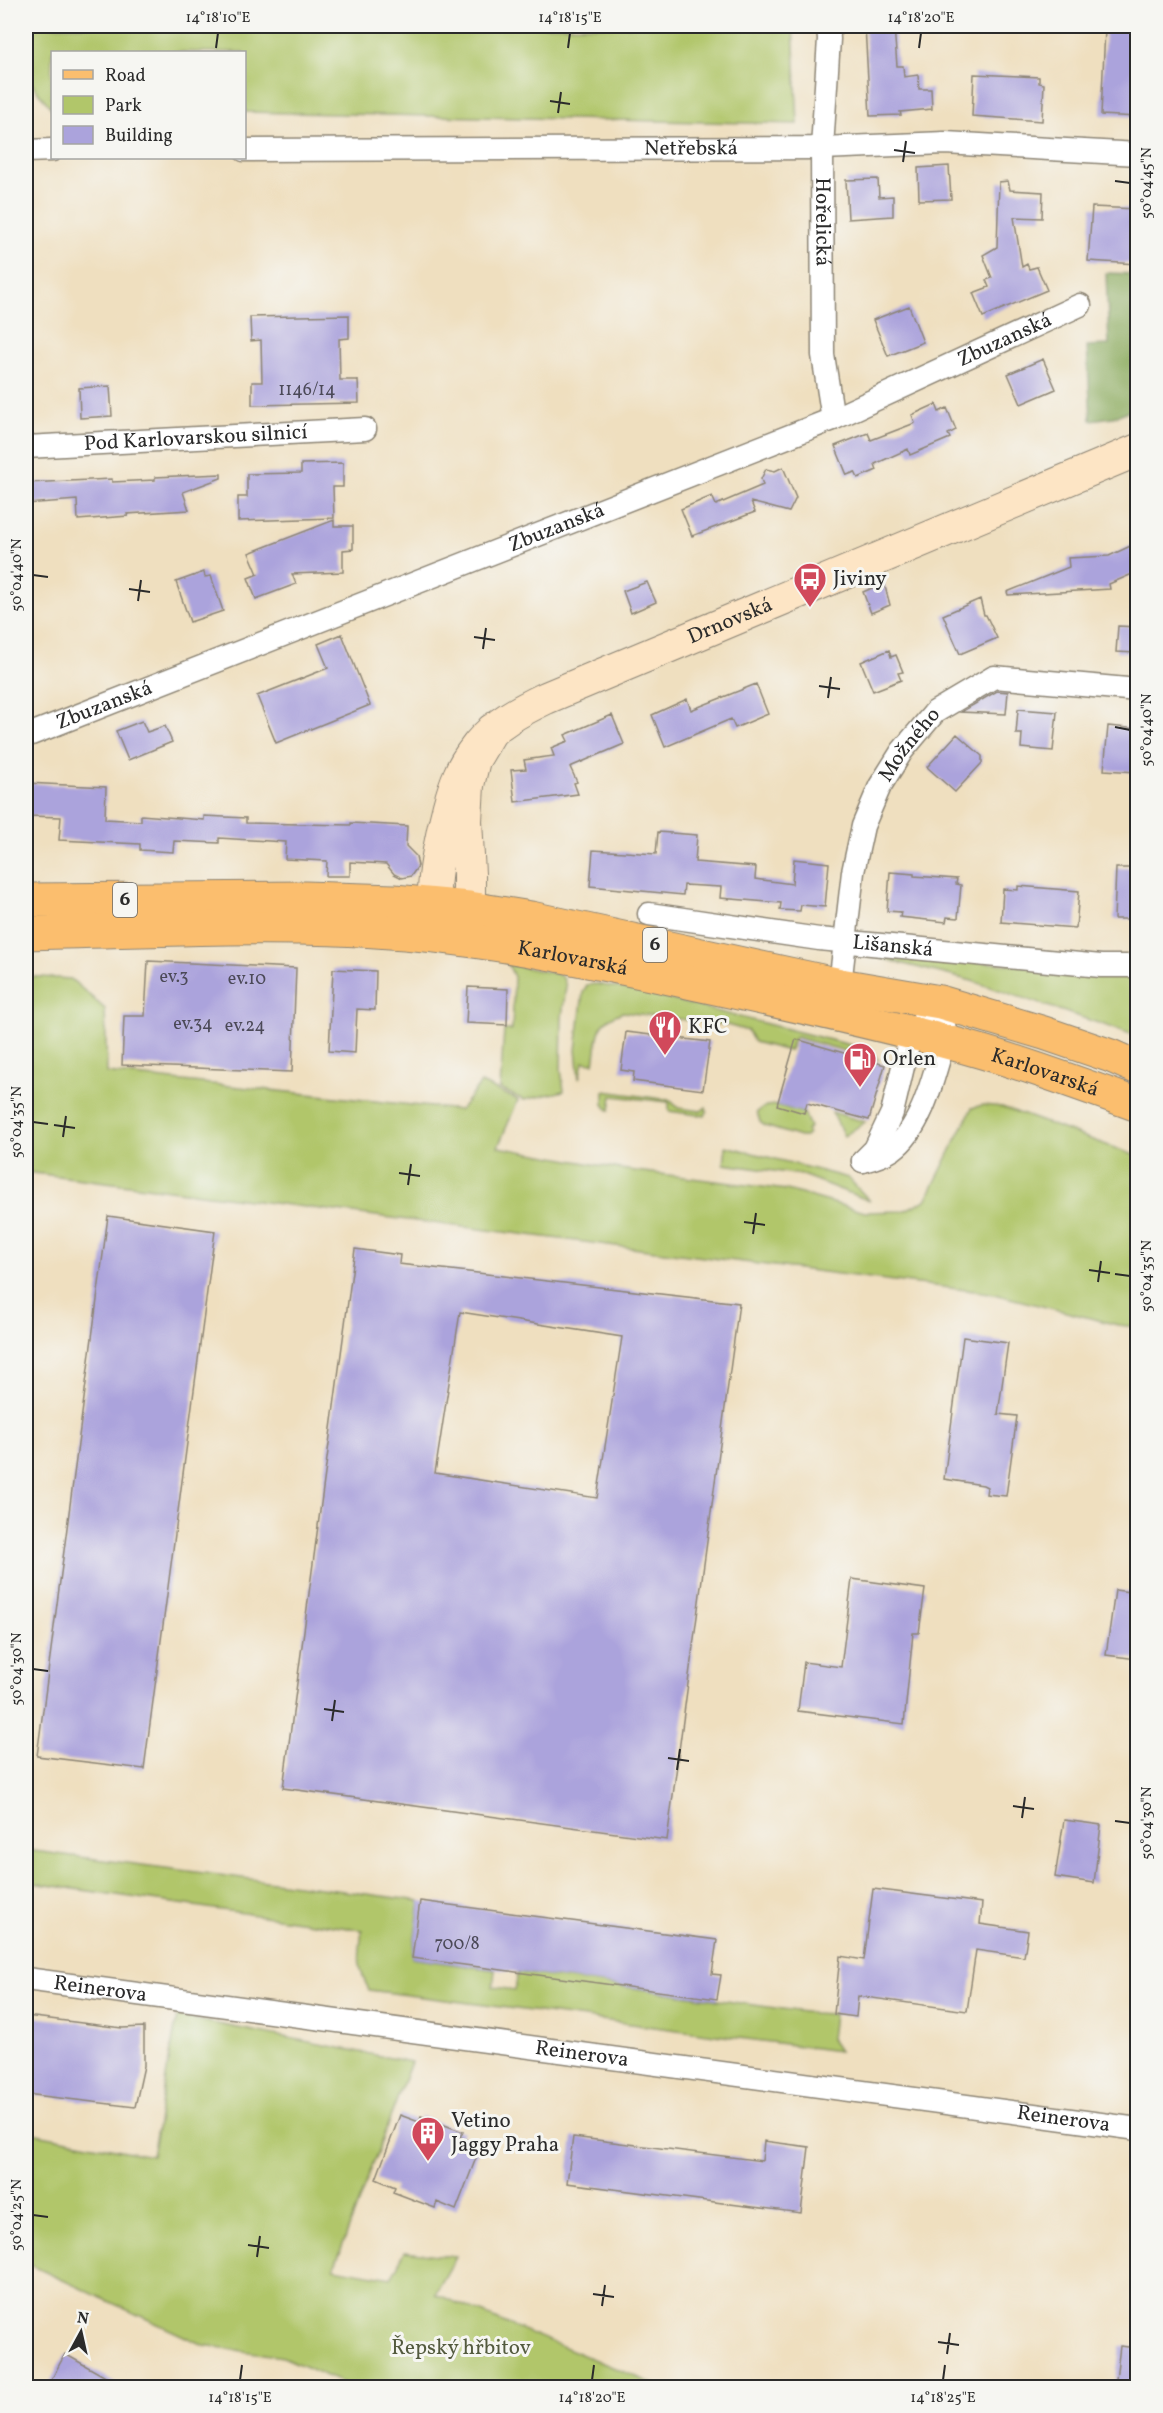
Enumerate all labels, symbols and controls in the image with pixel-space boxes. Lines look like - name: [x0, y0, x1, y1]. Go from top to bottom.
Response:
- text: 14°18'10"E: [185, 8, 251, 29]
- text: 14°18'15"E: [538, 8, 602, 29]
- text: 14°18'20"E: [888, 8, 954, 29]
- legend: [51, 51, 246, 159]
- text: Road: [105, 64, 146, 89]
- text: Park: [105, 94, 142, 119]
- text: Building: [105, 124, 173, 149]
- street label: Netřebská: [644, 134, 738, 163]
- text: 50°04'45"N: [1137, 147, 1158, 219]
- street label: Hořelická: [808, 177, 837, 266]
- street label: Zbuzanská: [953, 305, 1057, 374]
- house number: 1146/14: [278, 378, 336, 403]
- street label: Pod Karlovarskou silnicí: [83, 418, 309, 458]
- street label: Zbuzanská: [504, 496, 609, 560]
- text: 50°04'40"N: [7, 538, 28, 612]
- bus stop icon: Jiviny: [792, 561, 828, 608]
- place label: Jiviny: [833, 565, 887, 594]
- street label: Drnovská: [683, 590, 777, 652]
- street label: Zbuzanská: [52, 673, 157, 737]
- text: 50°04'40"N: [1137, 693, 1158, 767]
- street label: Možného: [872, 701, 947, 788]
- road number: 6: [113, 883, 137, 917]
- road number: 6: [643, 928, 667, 962]
- street label: Lišanská: [851, 928, 935, 964]
- street label: Karlovarská: [515, 934, 631, 983]
- house number: ev.3: [160, 965, 189, 990]
- house number: ev.10: [228, 967, 266, 992]
- restaurant icon: KFC: [647, 1009, 683, 1056]
- house number: ev.34: [173, 1012, 213, 1037]
- place label: KFC: [688, 1013, 728, 1042]
- house number: ev.24: [225, 1014, 265, 1039]
- fuel station icon: Orlen: [842, 1041, 878, 1088]
- street label: Karlovarská: [987, 1041, 1103, 1104]
- place label: Orlen: [883, 1045, 936, 1074]
- text: 50°04'35"N: [7, 1086, 28, 1158]
- text: 50°04'35"N: [1137, 1240, 1158, 1312]
- text: 50°04'30"N: [7, 1632, 28, 1706]
- text: 50°04'30"N: [1137, 1786, 1158, 1860]
- house number: 700/8: [434, 1932, 480, 1957]
- street label: Reinerova: [52, 1968, 149, 2010]
- street label: Reinerova: [533, 2033, 631, 2075]
- street label: Reinerova: [1015, 2098, 1112, 2140]
- place label: Vetino Jaggy Praha: [451, 2107, 559, 2160]
- building icon: Vetino Jaggy Praha: [410, 2115, 446, 2162]
- text: 50°04'25"N: [7, 2179, 28, 2251]
- north arrow: [51, 2302, 111, 2362]
- text: N: [76, 2307, 90, 2331]
- park label: Řepský hřbitov: [391, 2334, 531, 2363]
- text: 14°18'15"E: [208, 2388, 272, 2409]
- text: 14°18'20"E: [559, 2388, 625, 2409]
- text: 14°18'25"E: [910, 2388, 976, 2409]

